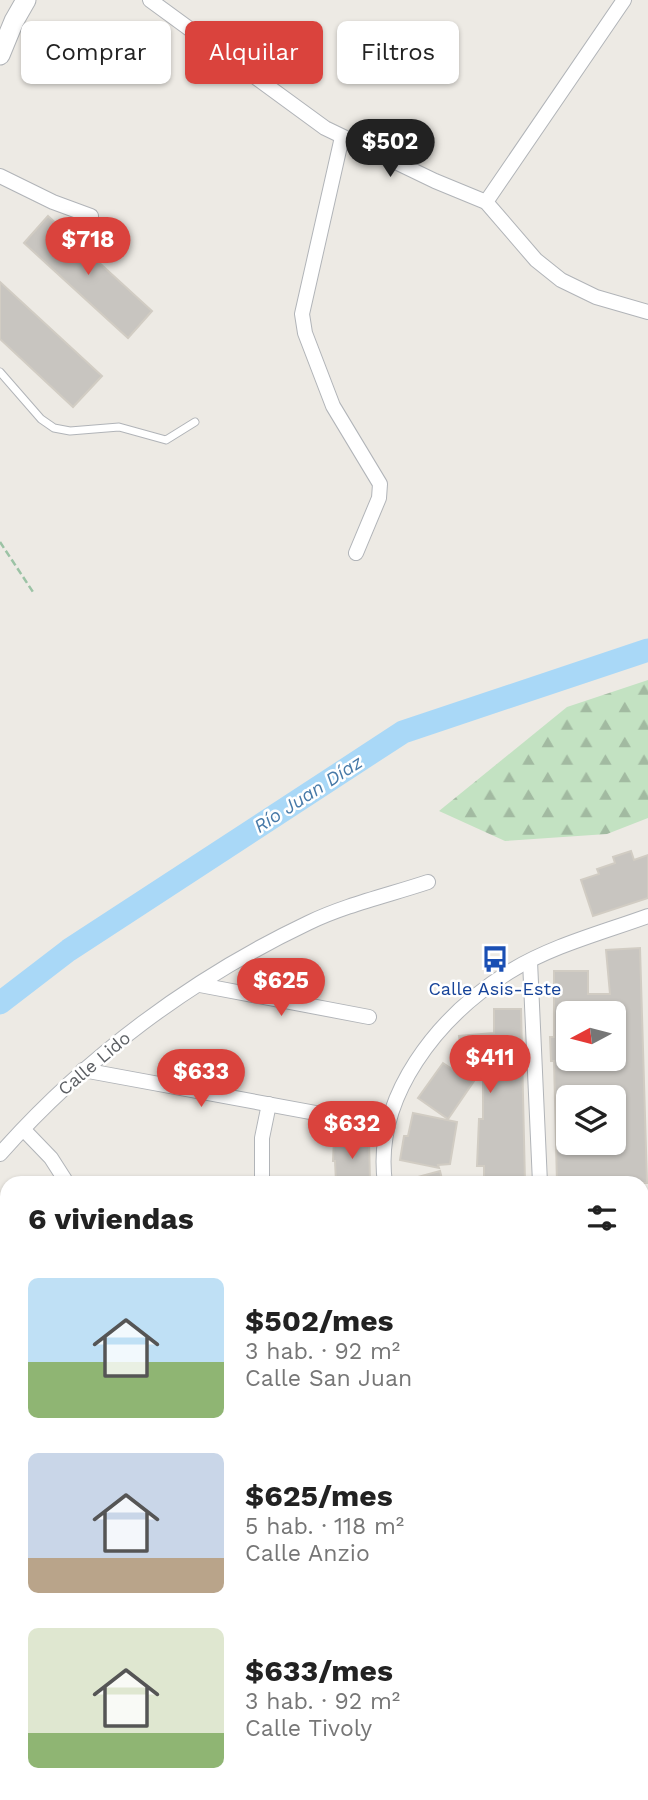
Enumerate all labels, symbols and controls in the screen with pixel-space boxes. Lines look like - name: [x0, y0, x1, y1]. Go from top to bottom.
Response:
- chip: Comprar: [21, 21, 171, 84]
- chip: Alquilar: [185, 21, 323, 84]
- chip: Filtros: [337, 21, 459, 84]
- pin: $502: [349, 120, 431, 179]
- text: $502: [362, 128, 418, 155]
- pin: $718: [47, 218, 129, 277]
- text: $718: [61, 226, 115, 253]
- water label: Río Juan Díaz: [249, 750, 367, 838]
- bus stop icon: Calle Asis-Este: [480, 944, 510, 974]
- pin: $625: [240, 958, 322, 1018]
- text: $625: [253, 967, 309, 994]
- place label: Calle Asis-Este: [429, 978, 561, 999]
- north arrow: [556, 1001, 626, 1071]
- map controls: [556, 1001, 626, 1155]
- street label: Calle Lido: [54, 1027, 134, 1099]
- pin: $411: [449, 1036, 531, 1095]
- text: $411: [466, 1044, 514, 1071]
- pin: $633: [160, 1050, 242, 1109]
- text: $633: [173, 1058, 229, 1085]
- button: layers: [556, 1085, 626, 1155]
- pin: $632: [311, 1102, 393, 1161]
- text: $632: [324, 1110, 380, 1137]
- icon: filters: [583, 1199, 621, 1237]
- text: 6 viviendas: [28, 1201, 194, 1236]
- text: $502/mes: [245, 1303, 394, 1338]
- icon: home: [84, 1306, 168, 1390]
- text: 3 hab. · 92 m²: [245, 1338, 400, 1365]
- text: Calle San Juan: [245, 1365, 412, 1392]
- text: $625/mes: [245, 1478, 393, 1513]
- icon: home: [84, 1481, 168, 1565]
- text: 5 hab. · 118 m²: [245, 1513, 404, 1540]
- text: Calle Anzio: [245, 1540, 370, 1567]
- text: $633/mes: [245, 1653, 393, 1688]
- icon: home: [84, 1656, 168, 1740]
- text: 3 hab. · 92 m²: [245, 1688, 400, 1715]
- text: Calle Tivoly: [245, 1715, 372, 1742]

